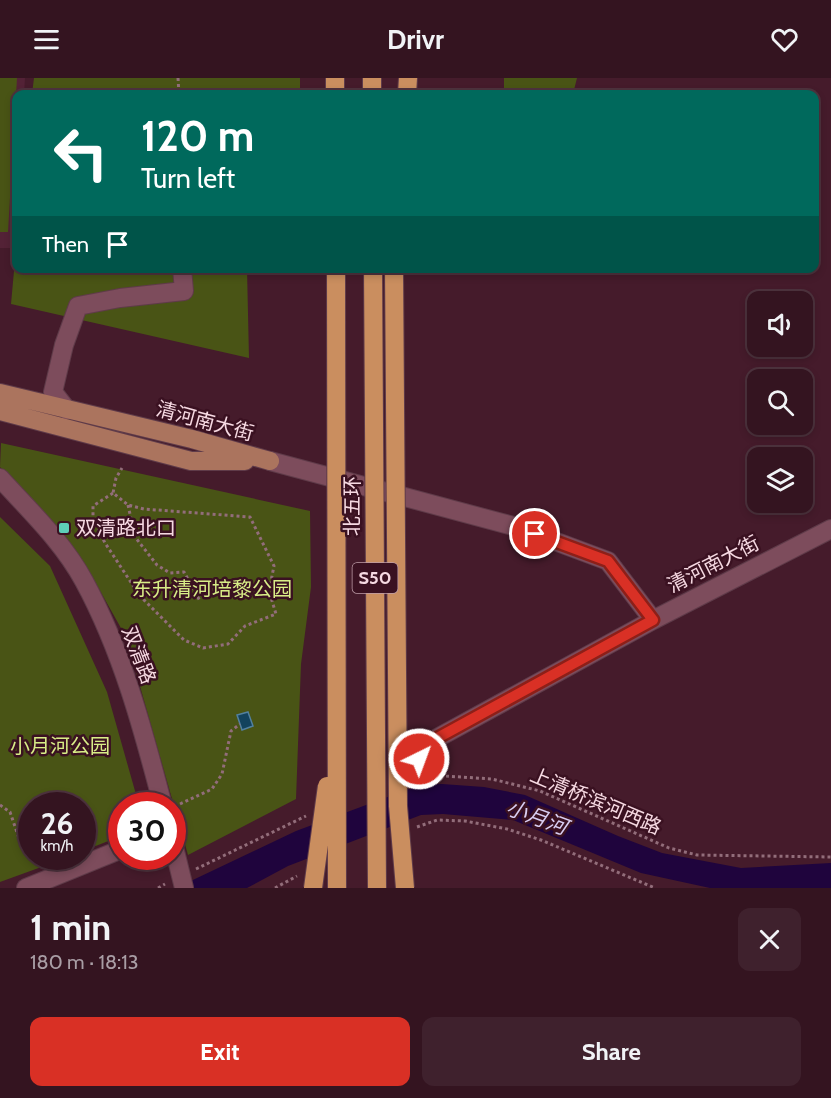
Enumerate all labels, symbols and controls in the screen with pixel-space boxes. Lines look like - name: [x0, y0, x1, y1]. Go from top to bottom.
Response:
- icon: menu: [30, 23, 63, 56]
- text: Drivr: [387, 23, 444, 56]
- icon: heart: [768, 23, 801, 56]
- text: 120 m: [141, 110, 254, 162]
- icon: left: [42, 114, 120, 192]
- text: Turn left: [141, 162, 235, 195]
- icon: arrive: [101, 228, 134, 261]
- text: Then: [42, 231, 89, 258]
- map controls: [747, 291, 813, 513]
- button: sound: [747, 291, 813, 357]
- button: search: [747, 369, 813, 435]
- street label: 清河南大街: [154, 396, 256, 446]
- button: layers: [747, 447, 813, 513]
- street label: 北五环: [340, 476, 364, 536]
- pin: [509, 508, 560, 559]
- place label: 双清路北口: [76, 516, 176, 540]
- icon: arrive: [518, 517, 551, 550]
- marker: 双清路北口: [57, 521, 71, 535]
- street label: 清河南大街: [663, 531, 763, 597]
- road number: S50: [352, 563, 398, 593]
- park label: 东升清河培黎公园: [132, 577, 292, 601]
- street label: 双清路: [117, 623, 161, 687]
- position arrow: [387, 727, 451, 791]
- park label: 小月河公园: [10, 734, 110, 758]
- street label: 上清桥滨河西路: [527, 763, 665, 839]
- speed limit sign: 30: [108, 792, 186, 870]
- water label: 小月河: [503, 794, 575, 841]
- text: 26: [41, 805, 73, 842]
- text: km/h: [41, 837, 73, 855]
- text: 1 min: [30, 905, 111, 949]
- button: close: [738, 908, 801, 971]
- text: 180 m · 18:13: [30, 950, 139, 974]
- button: Exit: [30, 1017, 410, 1086]
- button: Share: [422, 1017, 801, 1086]

